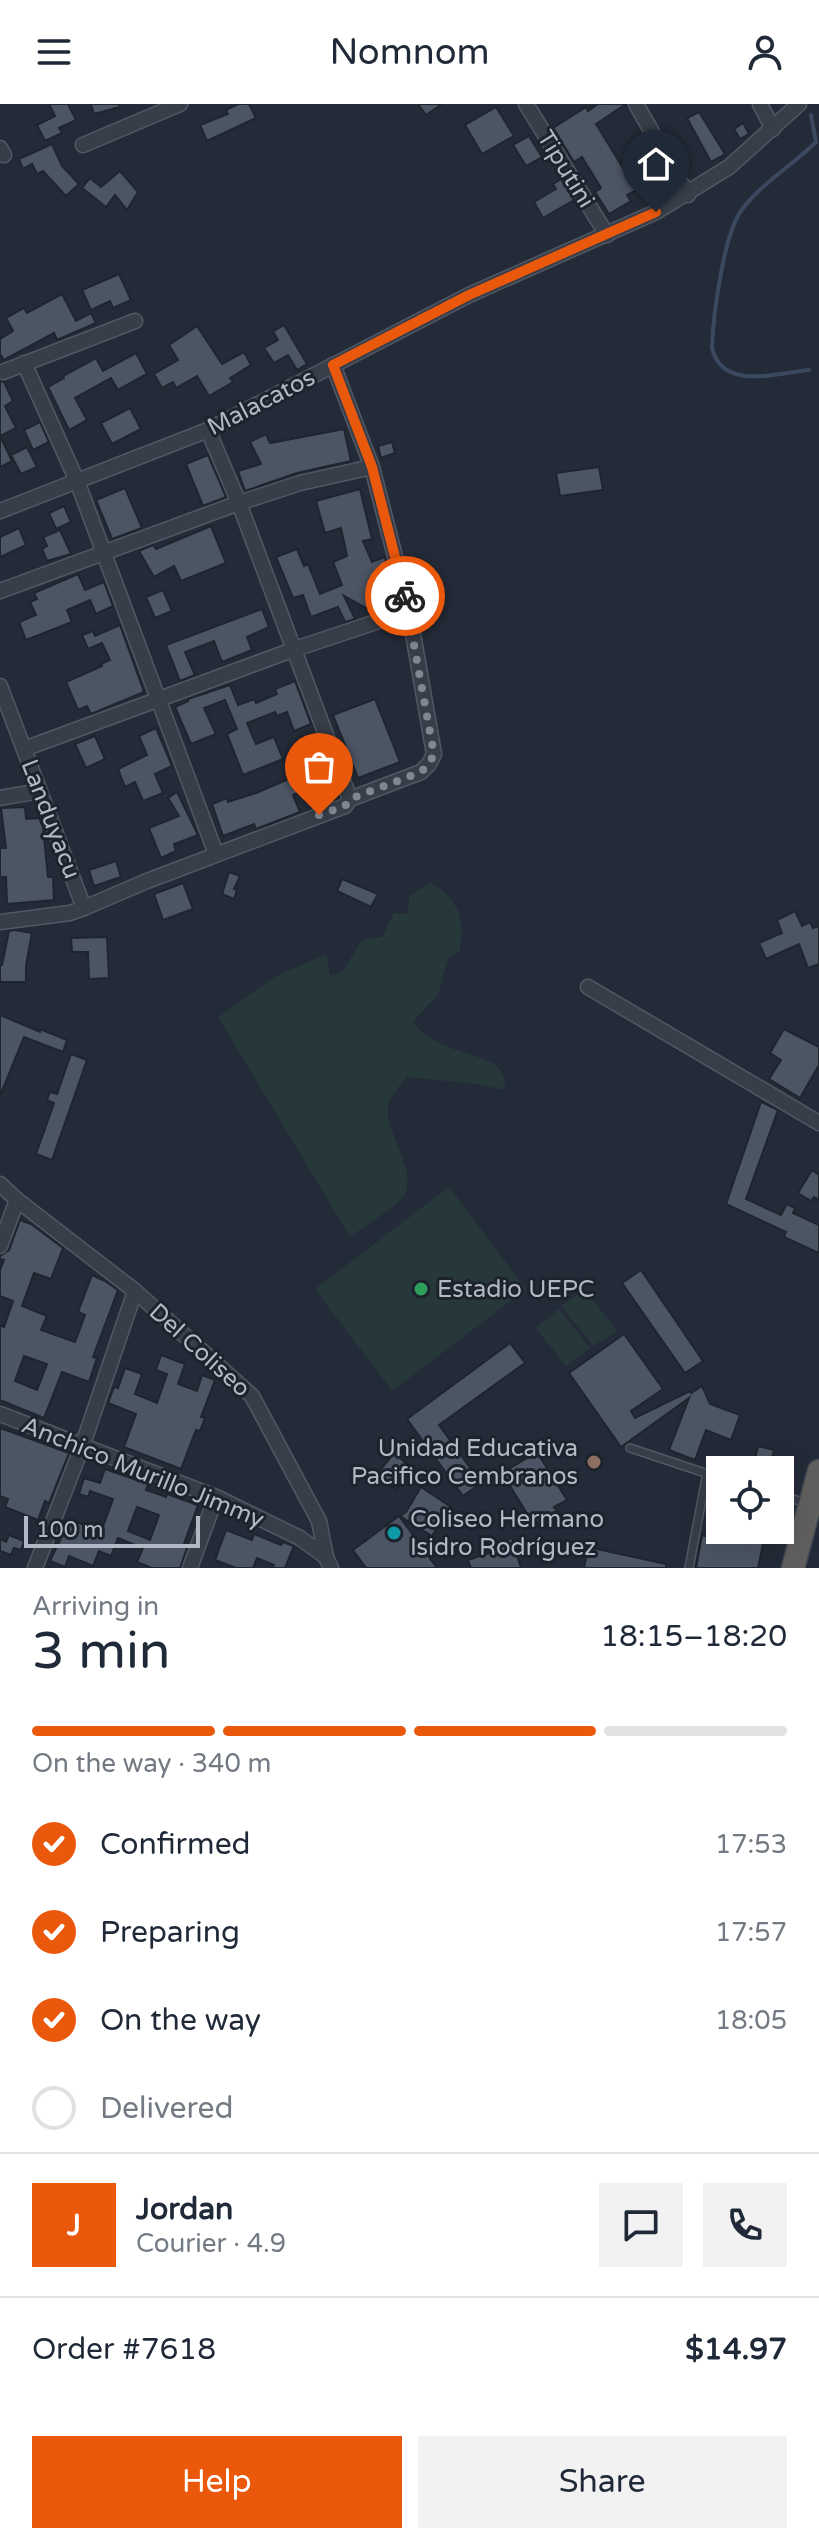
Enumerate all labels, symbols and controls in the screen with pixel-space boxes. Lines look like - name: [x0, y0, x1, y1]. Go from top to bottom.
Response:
- icon: menu: [32, 30, 76, 74]
- icon: person: [743, 30, 787, 74]
- text: Nomnom: [329, 31, 490, 74]
- street label: Tiputini: [531, 125, 601, 213]
- pin: [622, 130, 690, 212]
- icon: home: [634, 142, 678, 186]
- street label: Malacatos: [202, 363, 320, 442]
- courier: [365, 556, 445, 636]
- icon: bike: [383, 574, 427, 618]
- pin: [285, 733, 353, 815]
- icon: bag: [297, 745, 341, 789]
- street label: Landuyacu: [15, 755, 87, 883]
- place label: Estadio UEPC: [437, 1275, 595, 1304]
- marker: Estadio UEPC: [412, 1280, 430, 1298]
- street label: Del Coliseo: [143, 1297, 256, 1403]
- street label: Anchico Murillo Jimmy: [17, 1411, 268, 1534]
- place label: Unidad Educativa Pacifico Cembranos: [351, 1434, 578, 1491]
- marker: Unidad Educativa Pacifico Cembranos: [585, 1453, 603, 1471]
- map controls: [706, 1456, 794, 1544]
- button: locate: [706, 1456, 794, 1544]
- place label: Coliseo Hermano Isidro Rodríguez: [410, 1505, 604, 1562]
- scale bar: [24, 1512, 200, 1548]
- text: 100 m: [36, 1517, 103, 1543]
- marker: Coliseo Hermano Isidro Rodríguez: [385, 1524, 403, 1542]
- text: Arriving in: [32, 1591, 159, 1622]
- text: 18:15–18:20: [600, 1618, 787, 1655]
- text: 3 min: [32, 1620, 171, 1683]
- text: On the way · 340 m: [32, 1748, 271, 1779]
- icon: check: [32, 1822, 76, 1866]
- text: Confirmed: [100, 1826, 251, 1863]
- text: 17:53: [715, 1829, 787, 1860]
- icon: check: [32, 1910, 76, 1954]
- text: Preparing: [100, 1914, 240, 1951]
- text: 17:57: [715, 1917, 787, 1948]
- icon: check: [32, 1998, 76, 2042]
- text: On the way: [100, 2002, 261, 2039]
- text: 18:05: [715, 2005, 787, 2036]
- text: Delivered: [100, 2090, 234, 2127]
- button: chat: [599, 2183, 683, 2267]
- button: phone: [703, 2183, 787, 2267]
- text: Jordan: [136, 2191, 233, 2228]
- text: J: [67, 2207, 81, 2244]
- text: Courier · 4.9: [136, 2228, 286, 2259]
- text: Order #7618: [32, 2331, 216, 2368]
- text: $14.97: [685, 2331, 787, 2368]
- button: Help: [32, 2436, 402, 2528]
- button: Share: [418, 2436, 787, 2528]

